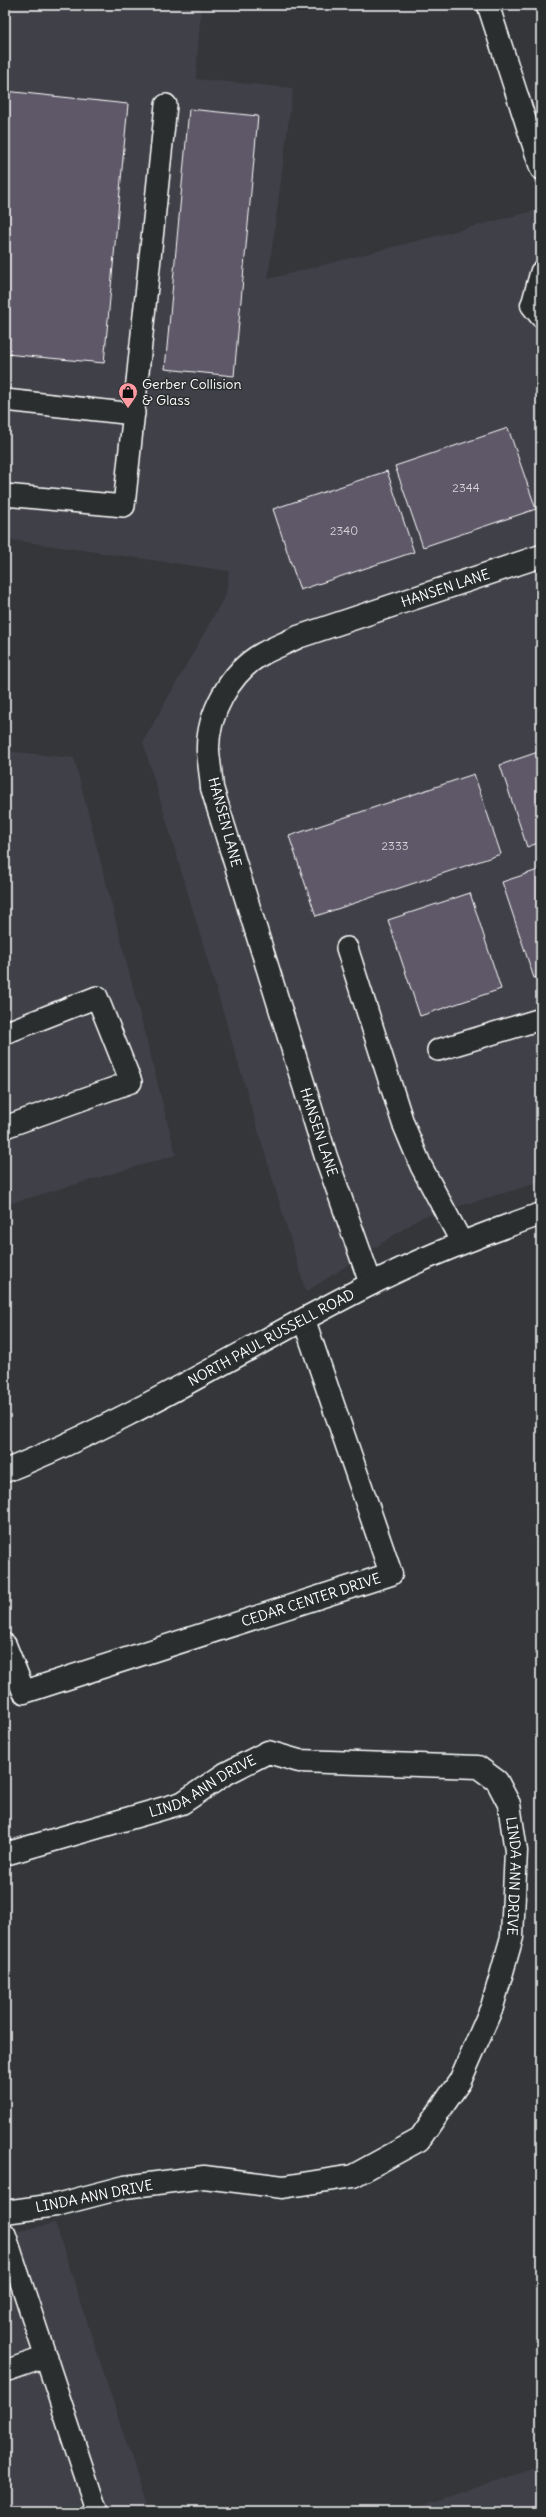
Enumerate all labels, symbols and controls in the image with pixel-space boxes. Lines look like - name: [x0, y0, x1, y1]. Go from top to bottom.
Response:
- place label: Gerber Collision & Glass: [142, 375, 242, 409]
- shop icon: Gerber Collision & Glass: [117, 381, 139, 409]
- house number: 2344: [452, 480, 480, 495]
- house number: 2340: [330, 523, 358, 538]
- street label: HANSEN LANE: [399, 565, 492, 611]
- street label: HANSEN LANE: [204, 775, 246, 869]
- house number: 2333: [381, 838, 409, 853]
- street label: HANSEN LANE: [296, 1085, 342, 1179]
- street label: NORTH PAUL RUSSELL ROAD: [185, 1285, 358, 1390]
- street label: CEDAR CENTER DRIVE: [239, 1569, 383, 1631]
- street label: LINDA ANN DRIVE: [147, 1751, 259, 1821]
- street label: LINDA ANN DRIVE: [502, 1816, 525, 1936]
- street label: LINDA ANN DRIVE: [34, 2176, 154, 2216]

